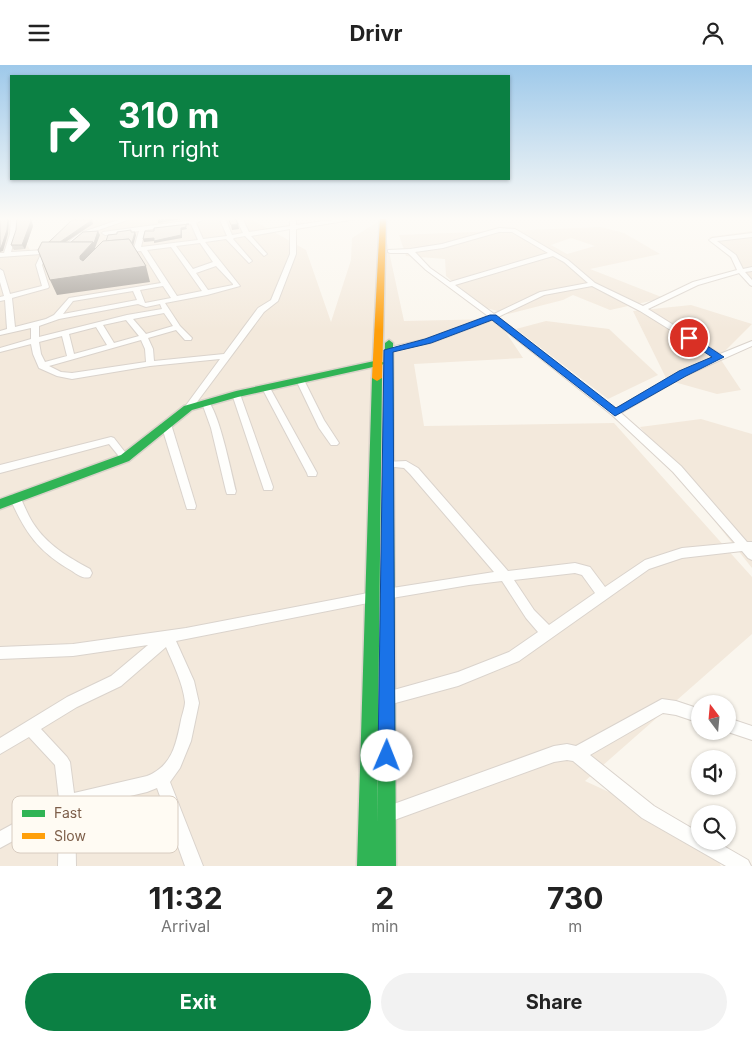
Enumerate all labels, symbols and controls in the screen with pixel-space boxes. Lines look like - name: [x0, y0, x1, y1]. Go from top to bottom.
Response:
- icon: menu: [25, 19, 53, 47]
- icon: person: [699, 19, 727, 47]
- text: Drivr: [349, 20, 403, 46]
- text: 310 m: [118, 94, 220, 136]
- icon: right: [35, 95, 100, 160]
- text: Turn right: [118, 136, 219, 162]
- pin: [668, 317, 710, 359]
- icon: arrive: [675, 324, 703, 352]
- north arrow: [691, 695, 736, 740]
- map controls: [691, 695, 736, 850]
- position arrow: [360, 729, 412, 781]
- button: sound: [691, 750, 736, 795]
- legend: [12, 796, 178, 853]
- text: Fast: [54, 804, 82, 821]
- button: search: [691, 805, 736, 850]
- text: Slow: [54, 827, 86, 844]
- text: 11:32: [148, 880, 223, 916]
- text: 2: [375, 880, 394, 916]
- text: 730: [547, 880, 604, 916]
- text: Arrival: [161, 916, 210, 936]
- text: min: [371, 916, 398, 936]
- text: m: [568, 916, 582, 936]
- button: Exit: [25, 973, 371, 1031]
- button: Share: [381, 973, 727, 1031]

